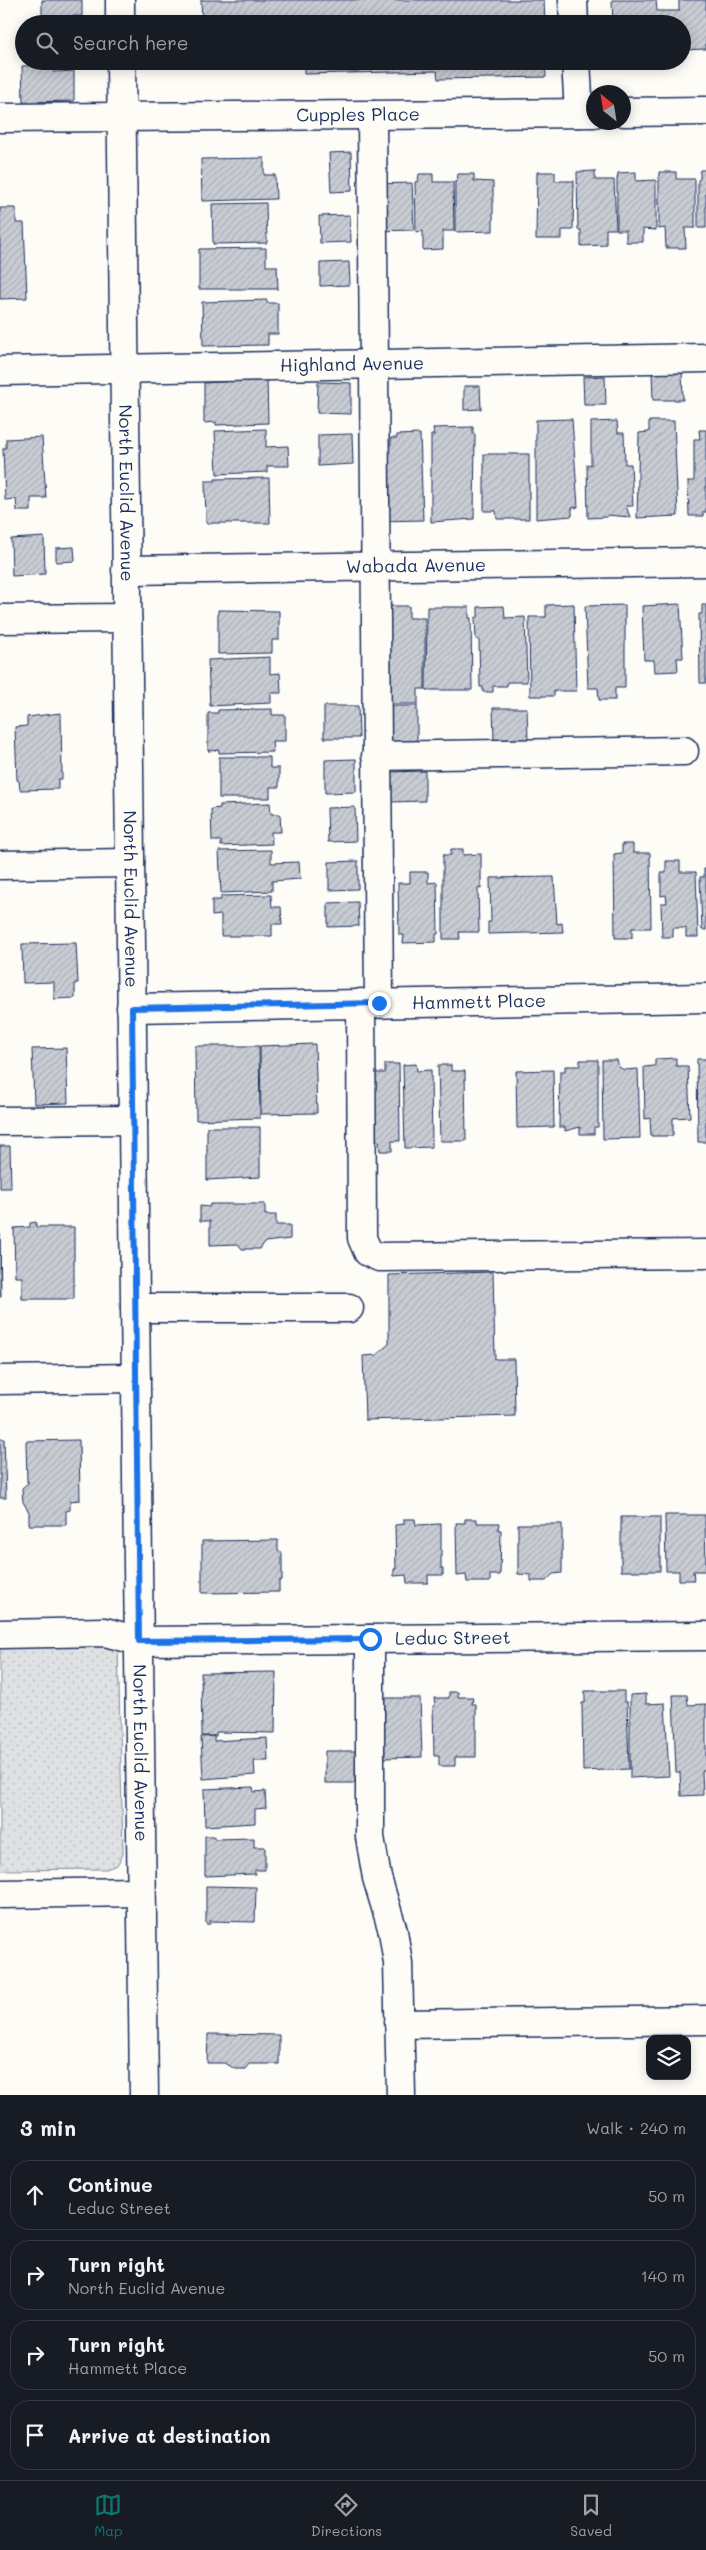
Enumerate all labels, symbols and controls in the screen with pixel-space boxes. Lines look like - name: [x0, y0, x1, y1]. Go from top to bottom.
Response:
- search box: [15, 15, 691, 70]
- icon: search: [33, 29, 61, 57]
- text: Search here: [73, 30, 189, 55]
- north arrow: [586, 85, 631, 130]
- street label: Cupples Place: [296, 101, 420, 127]
- street label: Highland Avenue: [280, 350, 424, 377]
- street label: North Euclid Avenue: [114, 404, 140, 582]
- street label: Wabada Avenue: [346, 552, 486, 578]
- street label: North Euclid Avenue: [118, 810, 144, 988]
- street label: Hammett Place: [412, 988, 546, 1014]
- route end: [368, 992, 391, 1015]
- street label: Leduc Street: [395, 1625, 511, 1650]
- route start: [359, 1628, 382, 1651]
- street label: North Euclid Avenue: [128, 1664, 154, 1842]
- map controls: [646, 2035, 691, 2080]
- button: layers: [646, 2035, 691, 2080]
- text: 3 min: [20, 2114, 76, 2141]
- text: Walk · 240 m: [586, 2117, 686, 2138]
- text: Continue: [68, 2172, 153, 2197]
- icon: ahead: [21, 2181, 49, 2209]
- text: 50 m: [648, 2185, 685, 2206]
- text: Leduc Street: [68, 2197, 171, 2218]
- text: Turn right: [68, 2252, 165, 2277]
- icon: right: [21, 2261, 49, 2289]
- text: 140 m: [641, 2265, 685, 2286]
- text: North Euclid Avenue: [68, 2277, 225, 2298]
- text: Turn right: [68, 2332, 165, 2357]
- icon: right: [21, 2341, 49, 2369]
- text: 50 m: [648, 2345, 685, 2366]
- text: Hammett Place: [68, 2357, 187, 2378]
- icon: arrive: [21, 2421, 49, 2449]
- text: Arrive at destination: [68, 2423, 271, 2448]
- tab: Map: [94, 2491, 123, 2540]
- tab: Directions: [311, 2491, 382, 2540]
- tab: Saved: [570, 2491, 612, 2540]

